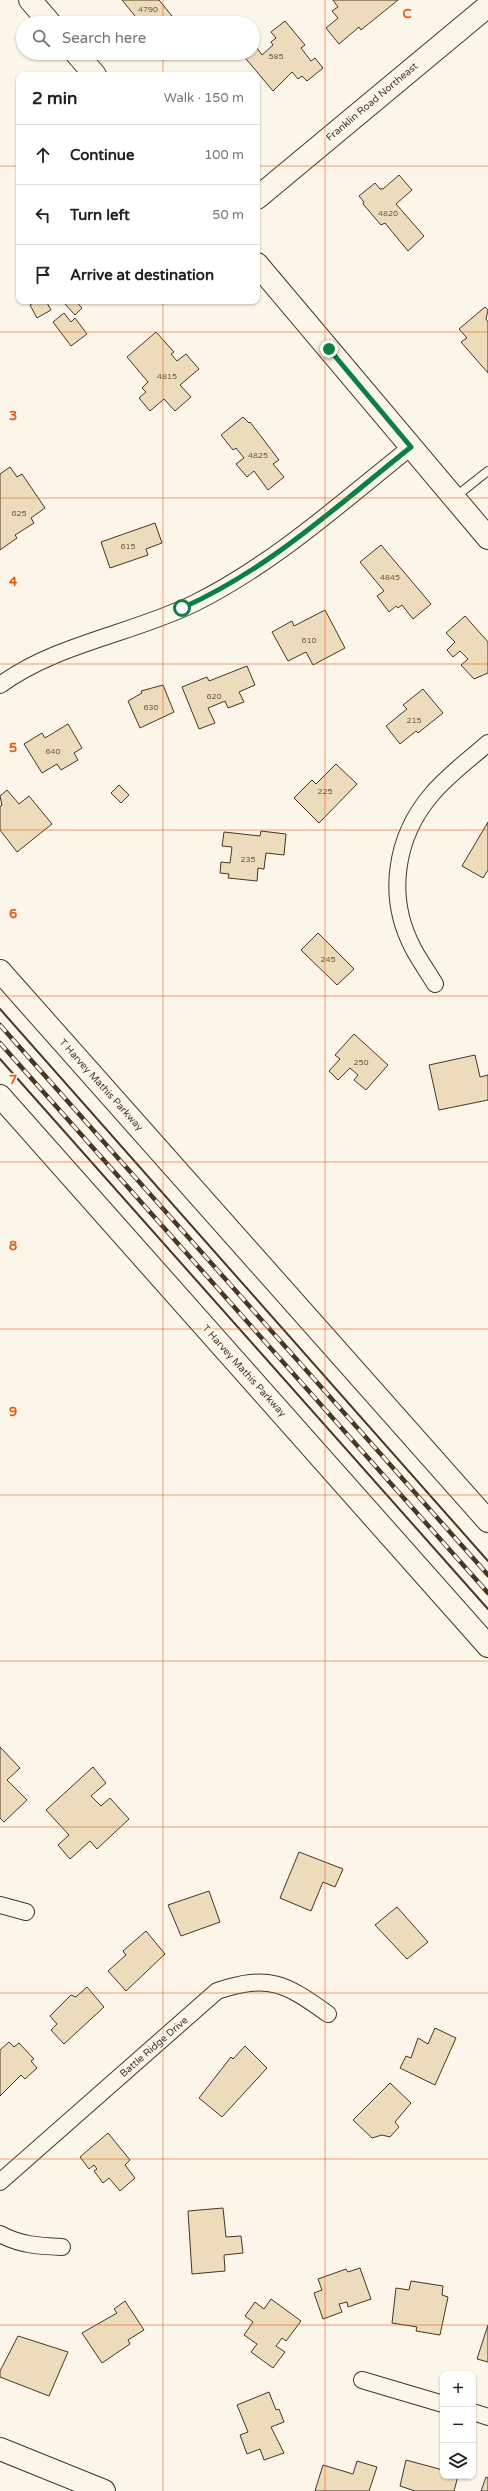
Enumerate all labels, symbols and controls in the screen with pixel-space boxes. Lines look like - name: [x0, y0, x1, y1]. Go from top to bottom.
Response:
- house number: 4790: [138, 5, 158, 14]
- text: C: [402, 6, 412, 22]
- search box: [16, 16, 260, 60]
- icon: search: [30, 27, 52, 49]
- text: Search here: [62, 29, 146, 47]
- house number: 585: [268, 52, 284, 61]
- street label: Franklin Road Northeast: [324, 60, 420, 144]
- text: 2 min: [32, 88, 77, 109]
- text: Walk · 150 m: [164, 90, 244, 106]
- icon: ahead: [32, 144, 54, 166]
- text: Continue: [70, 146, 134, 164]
- text: 100 m: [204, 147, 244, 163]
- icon: left: [32, 204, 54, 226]
- text: Turn left: [70, 206, 130, 224]
- text: 50 m: [212, 207, 244, 223]
- house number: 4820: [378, 209, 398, 218]
- icon: arrive: [32, 264, 54, 286]
- text: Arrive at destination: [70, 266, 214, 284]
- route end: [320, 340, 338, 358]
- house number: 4815: [157, 372, 177, 381]
- text: 3: [9, 408, 17, 424]
- house number: 4825: [248, 451, 268, 460]
- house number: 625: [11, 509, 27, 518]
- house number: 615: [120, 542, 136, 551]
- house number: 4845: [380, 573, 400, 582]
- text: 4: [9, 574, 18, 590]
- route start: [173, 599, 191, 617]
- house number: 610: [301, 636, 317, 645]
- house number: 620: [206, 692, 222, 701]
- house number: 630: [143, 703, 159, 712]
- house number: 215: [406, 716, 422, 725]
- text: 5: [9, 740, 17, 756]
- house number: 640: [45, 747, 61, 756]
- house number: 225: [317, 787, 333, 796]
- house number: 235: [240, 855, 256, 864]
- text: 6: [9, 906, 17, 922]
- house number: 245: [320, 955, 336, 964]
- street label: T Harvey Mathis Parkway: [57, 1037, 146, 1134]
- house number: 250: [353, 1058, 369, 1067]
- text: 7: [9, 1072, 17, 1088]
- text: 8: [9, 1238, 17, 1254]
- street label: T Harvey Mathis Parkway: [200, 1323, 289, 1420]
- text: 9: [9, 1404, 17, 1420]
- street label: Battle Ridge Drive: [118, 2014, 191, 2080]
- map controls: [440, 2371, 476, 2479]
- button: +: [440, 2371, 476, 2407]
- button: −: [440, 2407, 476, 2443]
- button: layers: [440, 2443, 476, 2479]

